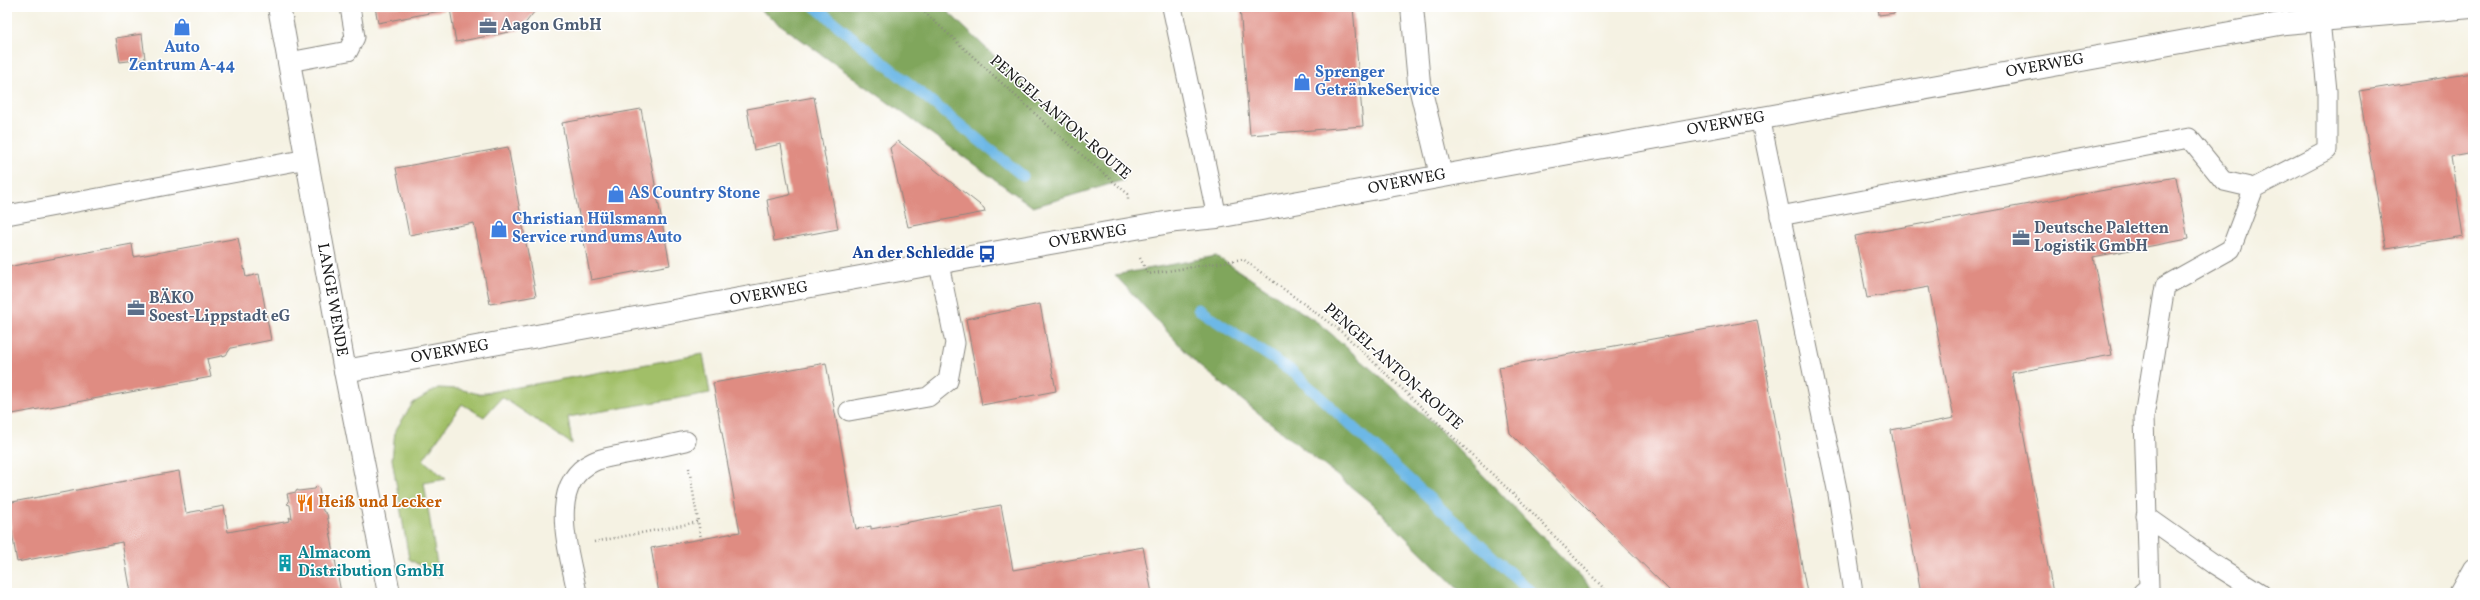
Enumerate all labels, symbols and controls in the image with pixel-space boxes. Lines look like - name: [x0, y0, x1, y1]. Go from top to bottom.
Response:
- place label: Aagon GmbH: [501, 15, 602, 37]
- office icon: Aagon GmbH: [478, 16, 498, 36]
- shop icon: Auto Zentrum A-44: [172, 17, 192, 37]
- place label: Auto Zentrum A-44: [129, 37, 235, 77]
- street label: OVERWEG: [2004, 48, 2086, 84]
- street label: PENGEL-ANTON-ROUTE: [985, 51, 1135, 185]
- place label: Sprenger GetränkeService: [1315, 62, 1440, 102]
- shop icon: Sprenger GetränkeService: [1292, 72, 1312, 92]
- street label: OVERWEG: [1685, 106, 1767, 142]
- street label: OVERWEG: [1366, 164, 1448, 200]
- place label: AS Country Stone: [629, 183, 760, 205]
- shop icon: AS Country Stone: [606, 184, 626, 204]
- place label: Christian Hülsmann Service rund ums Auto: [512, 209, 682, 249]
- place label: Deutsche Paletten Logistik GmbH: [2034, 218, 2170, 258]
- shop icon: Christian Hülsmann Service rund ums Auto: [489, 219, 509, 239]
- street label: OVERWEG: [1047, 219, 1129, 255]
- office icon: Deutsche Paletten Logistik GmbH: [2011, 228, 2031, 248]
- street label: LANGE WENDE: [311, 241, 353, 359]
- place label: An der Schledde: [852, 243, 974, 265]
- bus stop icon: An der Schledde: [977, 244, 997, 264]
- street label: OVERWEG: [728, 276, 810, 312]
- place label: BÄKO Soest-Lippstadt eG: [149, 288, 290, 328]
- office icon: BÄKO Soest-Lippstadt eG: [126, 298, 146, 318]
- street label: PENGEL-ANTON-ROUTE: [1319, 298, 1467, 436]
- street label: OVERWEG: [409, 334, 491, 370]
- place label: Heiß und Lecker: [318, 492, 442, 514]
- restaurant icon: Heiß und Lecker: [295, 493, 315, 513]
- place label: Almacom Distribution GmbH: [298, 543, 444, 583]
- building icon: Almacom Distribution GmbH: [275, 553, 295, 573]

